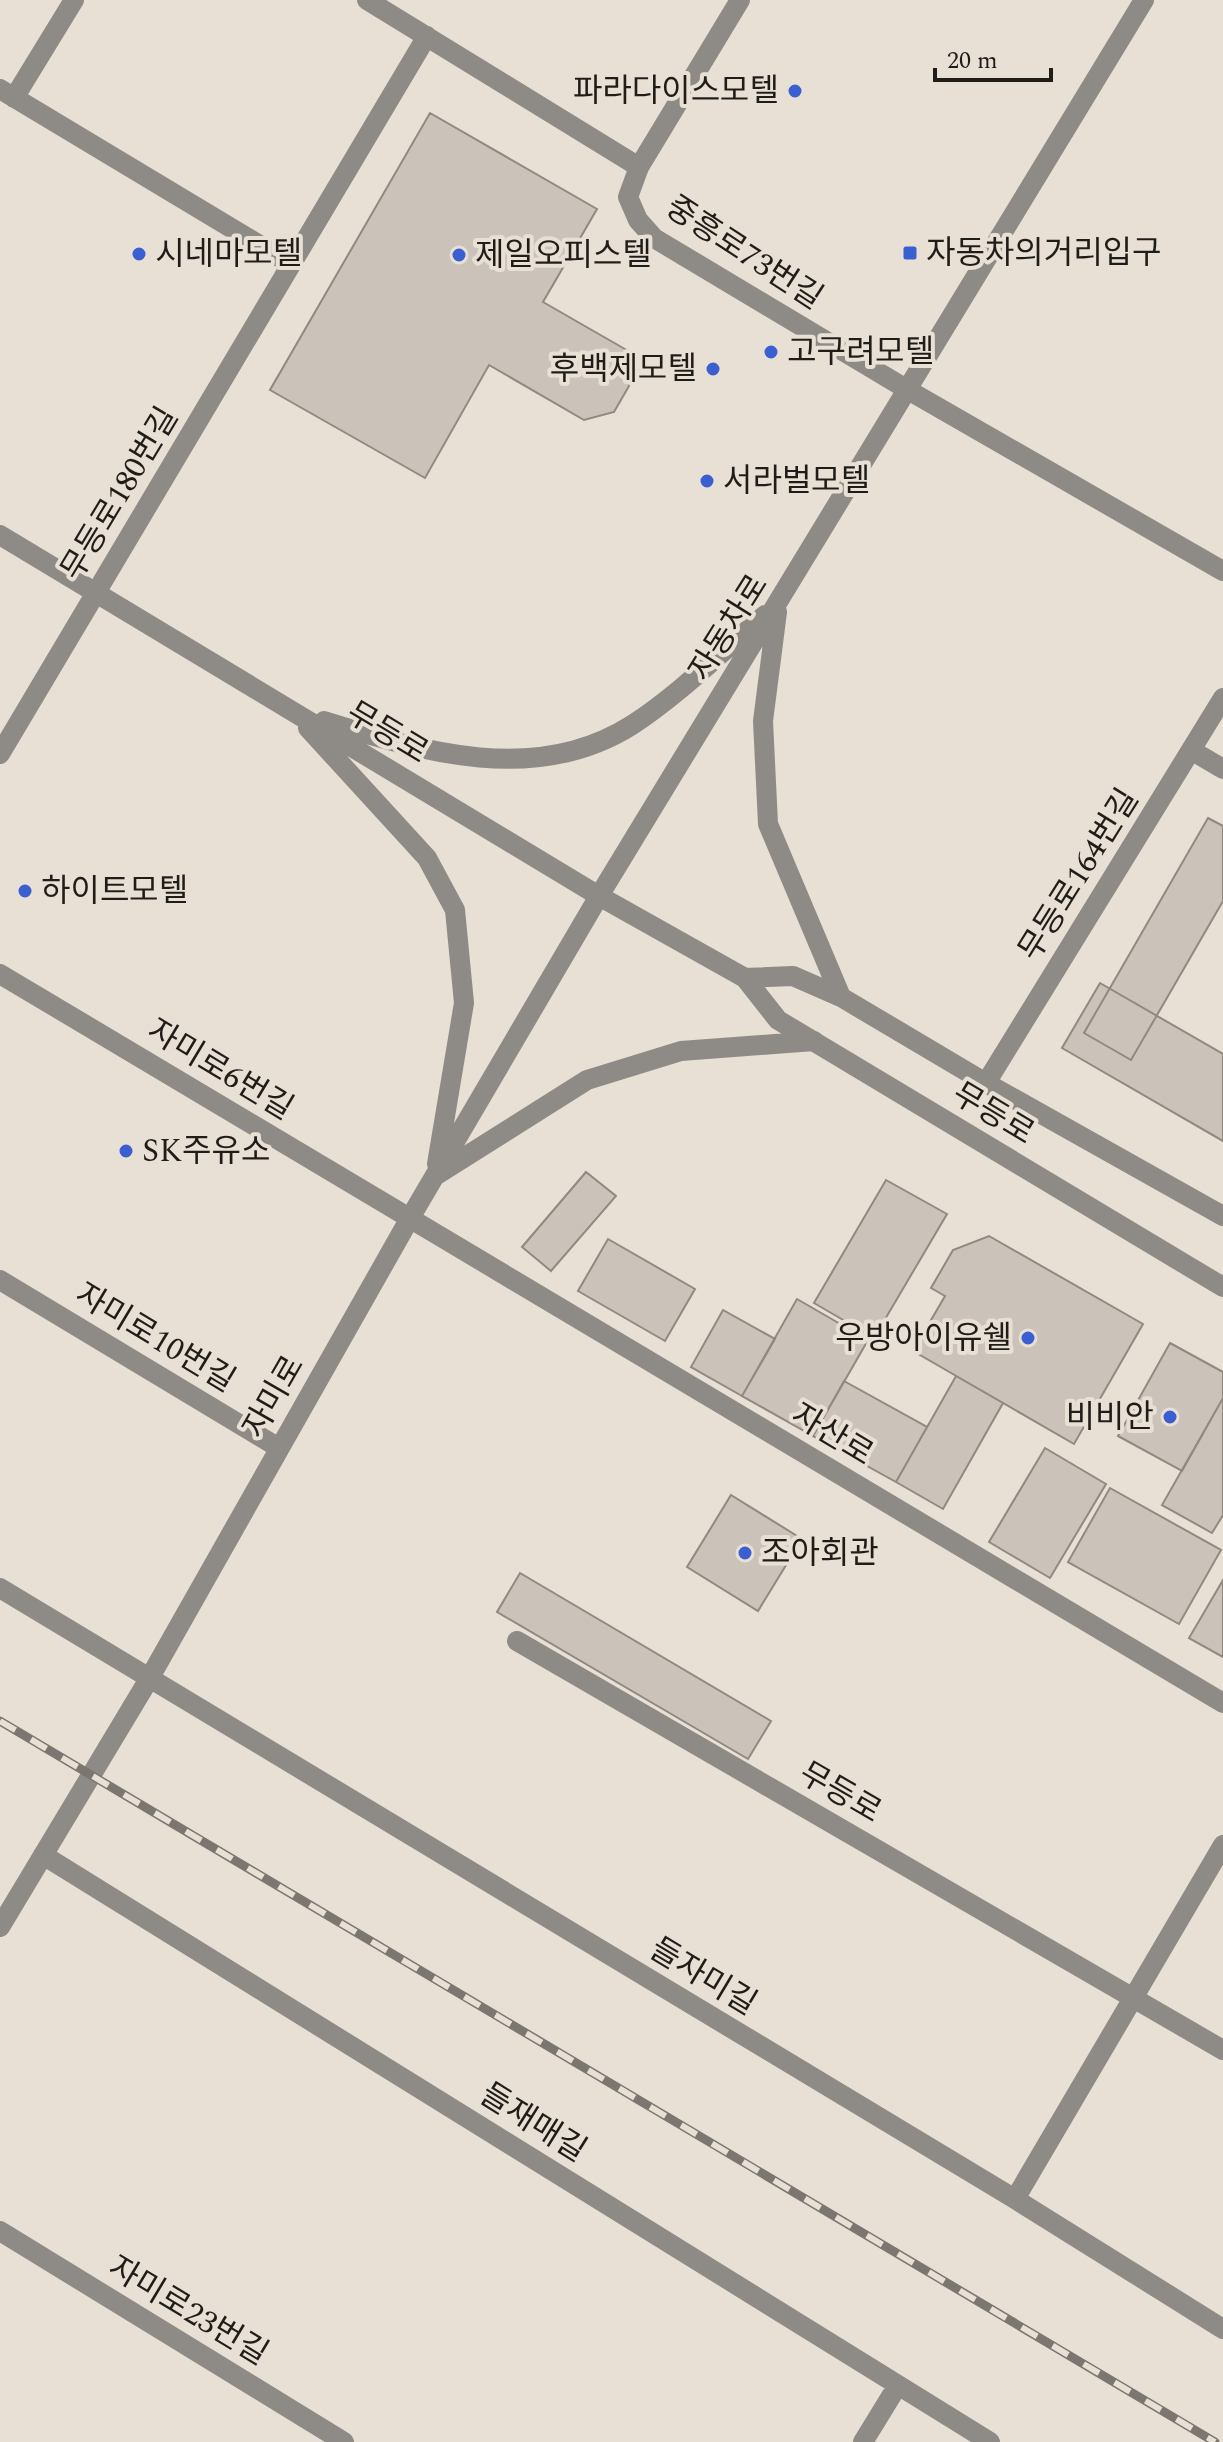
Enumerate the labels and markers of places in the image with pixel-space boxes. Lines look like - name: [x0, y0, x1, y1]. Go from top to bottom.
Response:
- place label: 파라다이스모텔: [573, 67, 779, 116]
- marker: 파라다이스모텔: [786, 82, 804, 100]
- place label: 자동차의거리입구: [926, 229, 1162, 278]
- place label: 시네마모텔: [155, 230, 302, 279]
- place label: 제일오피스텔: [475, 231, 652, 280]
- marker: 자동차의거리입구: [901, 244, 919, 262]
- marker: 시네마모텔: [130, 245, 148, 263]
- marker: 제일오피스텔: [450, 246, 468, 264]
- place label: 고구려모텔: [787, 328, 934, 377]
- marker: 고구려모텔: [762, 343, 780, 361]
- place label: 후백제모텔: [550, 345, 697, 394]
- marker: 후백제모텔: [704, 360, 722, 378]
- place label: 서라벌모텔: [723, 457, 870, 506]
- marker: 서라벌모텔: [698, 472, 716, 490]
- place label: 하이트모텔: [41, 867, 188, 916]
- marker: 하이트모텔: [16, 882, 34, 900]
- place label: SK주유소: [142, 1127, 270, 1176]
- marker: SK주유소: [117, 1142, 135, 1160]
- place label: 우방아이유쉘: [835, 1314, 1012, 1363]
- marker: 우방아이유쉘: [1019, 1329, 1037, 1347]
- place label: 비비안: [1066, 1393, 1154, 1442]
- marker: 비비안: [1161, 1408, 1179, 1426]
- place label: 조아회관: [761, 1529, 879, 1578]
- marker: 조아회관: [736, 1544, 754, 1562]

